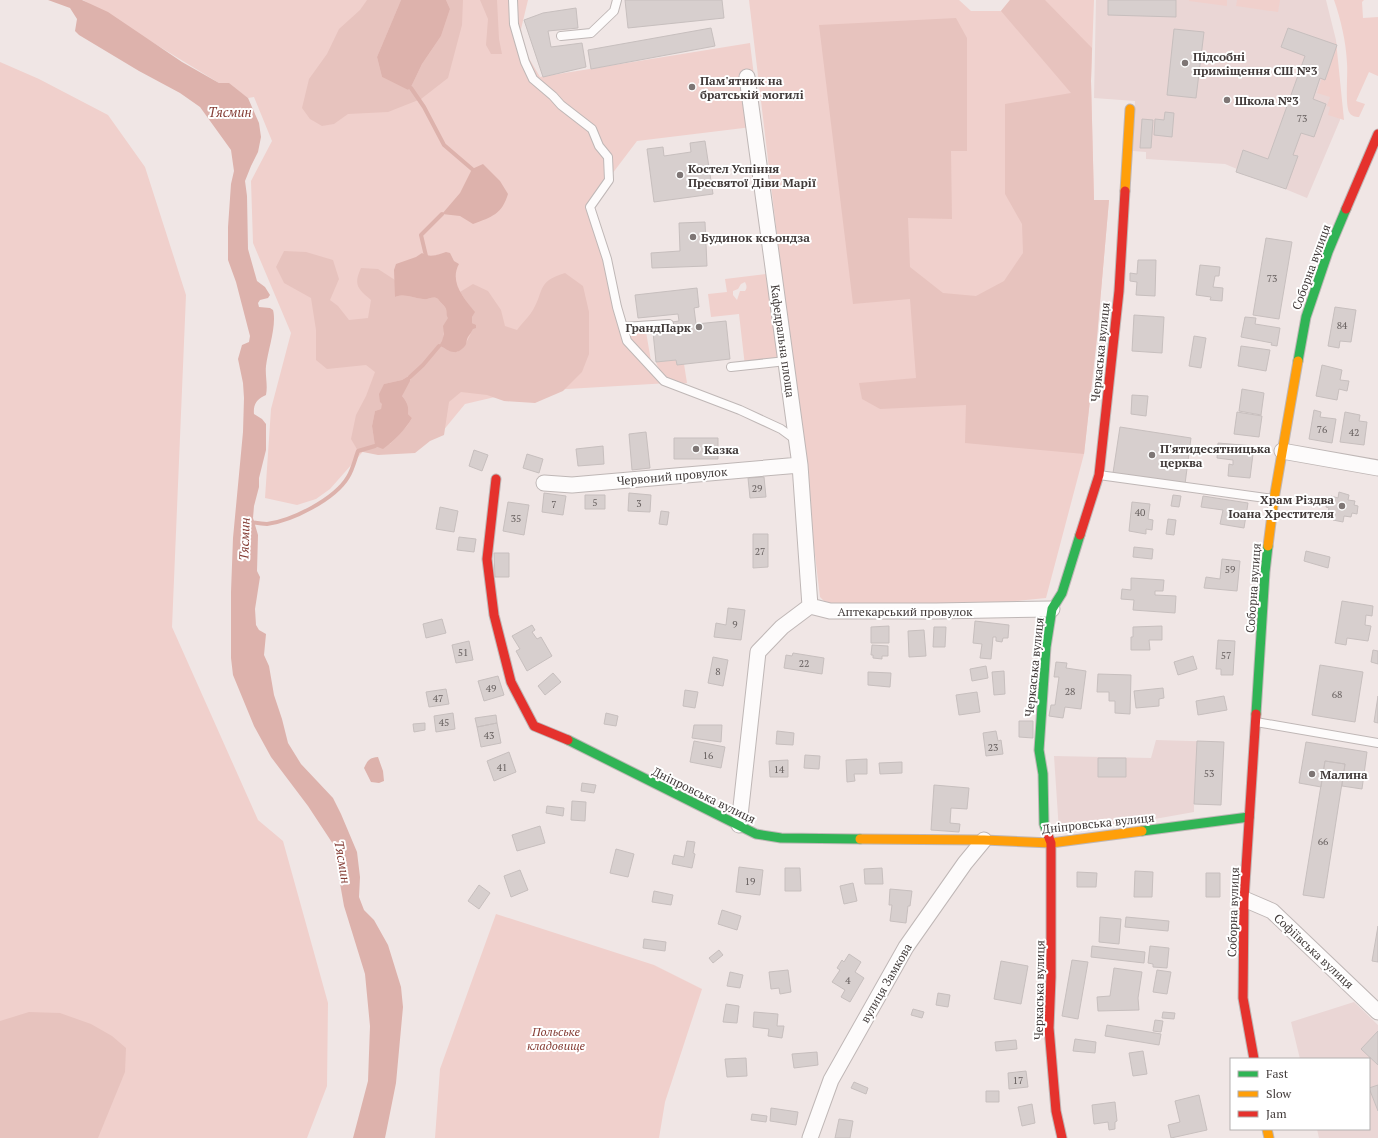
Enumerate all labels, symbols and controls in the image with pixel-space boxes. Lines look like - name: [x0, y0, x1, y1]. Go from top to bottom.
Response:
- place label: Підсобні приміщення СШ №3: [1193, 49, 1318, 78]
- marker: Підсобні приміщення СШ №3: [1180, 58, 1190, 68]
- place label: Пам'ятник на братській могилі: [700, 73, 804, 102]
- marker: Пам'ятник на братській могилі: [687, 82, 697, 92]
- place label: Школа №3: [1235, 93, 1299, 108]
- marker: Школа №3: [1222, 95, 1232, 105]
- water label: Тясмин: [208, 103, 252, 121]
- house number: 73: [1297, 112, 1307, 125]
- place label: Костел Успіння Пресвятої Діви Марії: [688, 161, 817, 190]
- marker: Костел Успіння Пресвятої Діви Марії: [675, 170, 685, 180]
- street label: Соборна вулиця: [1289, 222, 1333, 312]
- place label: Будинок ксьондза: [701, 230, 810, 245]
- marker: Будинок ксьондза: [688, 232, 698, 242]
- house number: 73: [1267, 272, 1277, 285]
- street label: Кафедральна площа: [768, 284, 798, 398]
- street label: Черкаська вулиця: [1087, 302, 1113, 402]
- house number: 84: [1337, 319, 1348, 332]
- place label: ГрандПарк: [625, 320, 692, 335]
- marker: ГрандПарк: [694, 322, 704, 332]
- house number: 76: [1317, 423, 1328, 436]
- house number: 42: [1349, 426, 1359, 439]
- place label: П'ятидесятницька церква: [1160, 441, 1271, 470]
- place label: Казка: [704, 442, 739, 457]
- marker: Казка: [691, 444, 701, 454]
- marker: П'ятидесятницька церква: [1147, 450, 1157, 460]
- street label: Червоний провулок: [616, 464, 728, 488]
- house number: 29: [752, 482, 762, 495]
- place label: Храм Різдва Іоана Хрестителя: [1228, 492, 1334, 521]
- house number: 5: [592, 496, 598, 509]
- house number: 3: [636, 497, 642, 510]
- house number: 7: [551, 498, 557, 511]
- marker: Храм Різдва Іоана Хрестителя: [1337, 501, 1347, 511]
- house number: 40: [1135, 506, 1145, 519]
- house number: 35: [511, 512, 521, 525]
- water label: Тясмин: [234, 517, 254, 561]
- street label: Соборна вулиця: [1242, 543, 1264, 633]
- house number: 27: [755, 545, 765, 558]
- house number: 59: [1225, 563, 1235, 576]
- street label: Аптекарський провулок: [837, 604, 973, 619]
- street label: Черкаська вулиця: [1021, 617, 1047, 717]
- house number: 9: [732, 618, 738, 631]
- house number: 51: [458, 646, 468, 659]
- house number: 57: [1221, 649, 1231, 662]
- house number: 22: [799, 657, 809, 670]
- house number: 8: [715, 665, 721, 678]
- house number: 49: [486, 682, 496, 695]
- house number: 28: [1065, 685, 1075, 698]
- house number: 68: [1332, 688, 1342, 701]
- house number: 47: [433, 692, 443, 705]
- house number: 45: [439, 716, 449, 729]
- house number: 43: [484, 729, 494, 742]
- house number: 23: [988, 741, 998, 754]
- house number: 16: [703, 749, 714, 762]
- house number: 41: [497, 761, 507, 774]
- street label: Дніпровська вулиця: [650, 763, 758, 827]
- house number: 14: [774, 763, 785, 776]
- house number: 53: [1204, 767, 1214, 780]
- place label: Малина: [1320, 767, 1368, 782]
- marker: Малина: [1307, 769, 1317, 779]
- street label: Дніпровська вулиця: [1041, 810, 1155, 836]
- house number: 66: [1318, 835, 1329, 848]
- water label: Тясмин: [330, 839, 356, 885]
- street label: Соборна вулиця: [1224, 867, 1242, 957]
- house number: 19: [745, 875, 755, 888]
- street label: Софіївська вулиця: [1271, 910, 1357, 992]
- street label: вулиця Замкова: [857, 940, 915, 1026]
- street label: Черкаська вулиця: [1031, 940, 1047, 1040]
- house number: 4: [845, 974, 851, 987]
- park label: Польське кладовище: [527, 1024, 586, 1053]
- legend: [1230, 1058, 1370, 1130]
- text: Fast: [1266, 1066, 1289, 1081]
- house number: 17: [1013, 1074, 1023, 1087]
- text: Slow: [1266, 1086, 1292, 1101]
- text: Jam: [1266, 1106, 1287, 1121]

